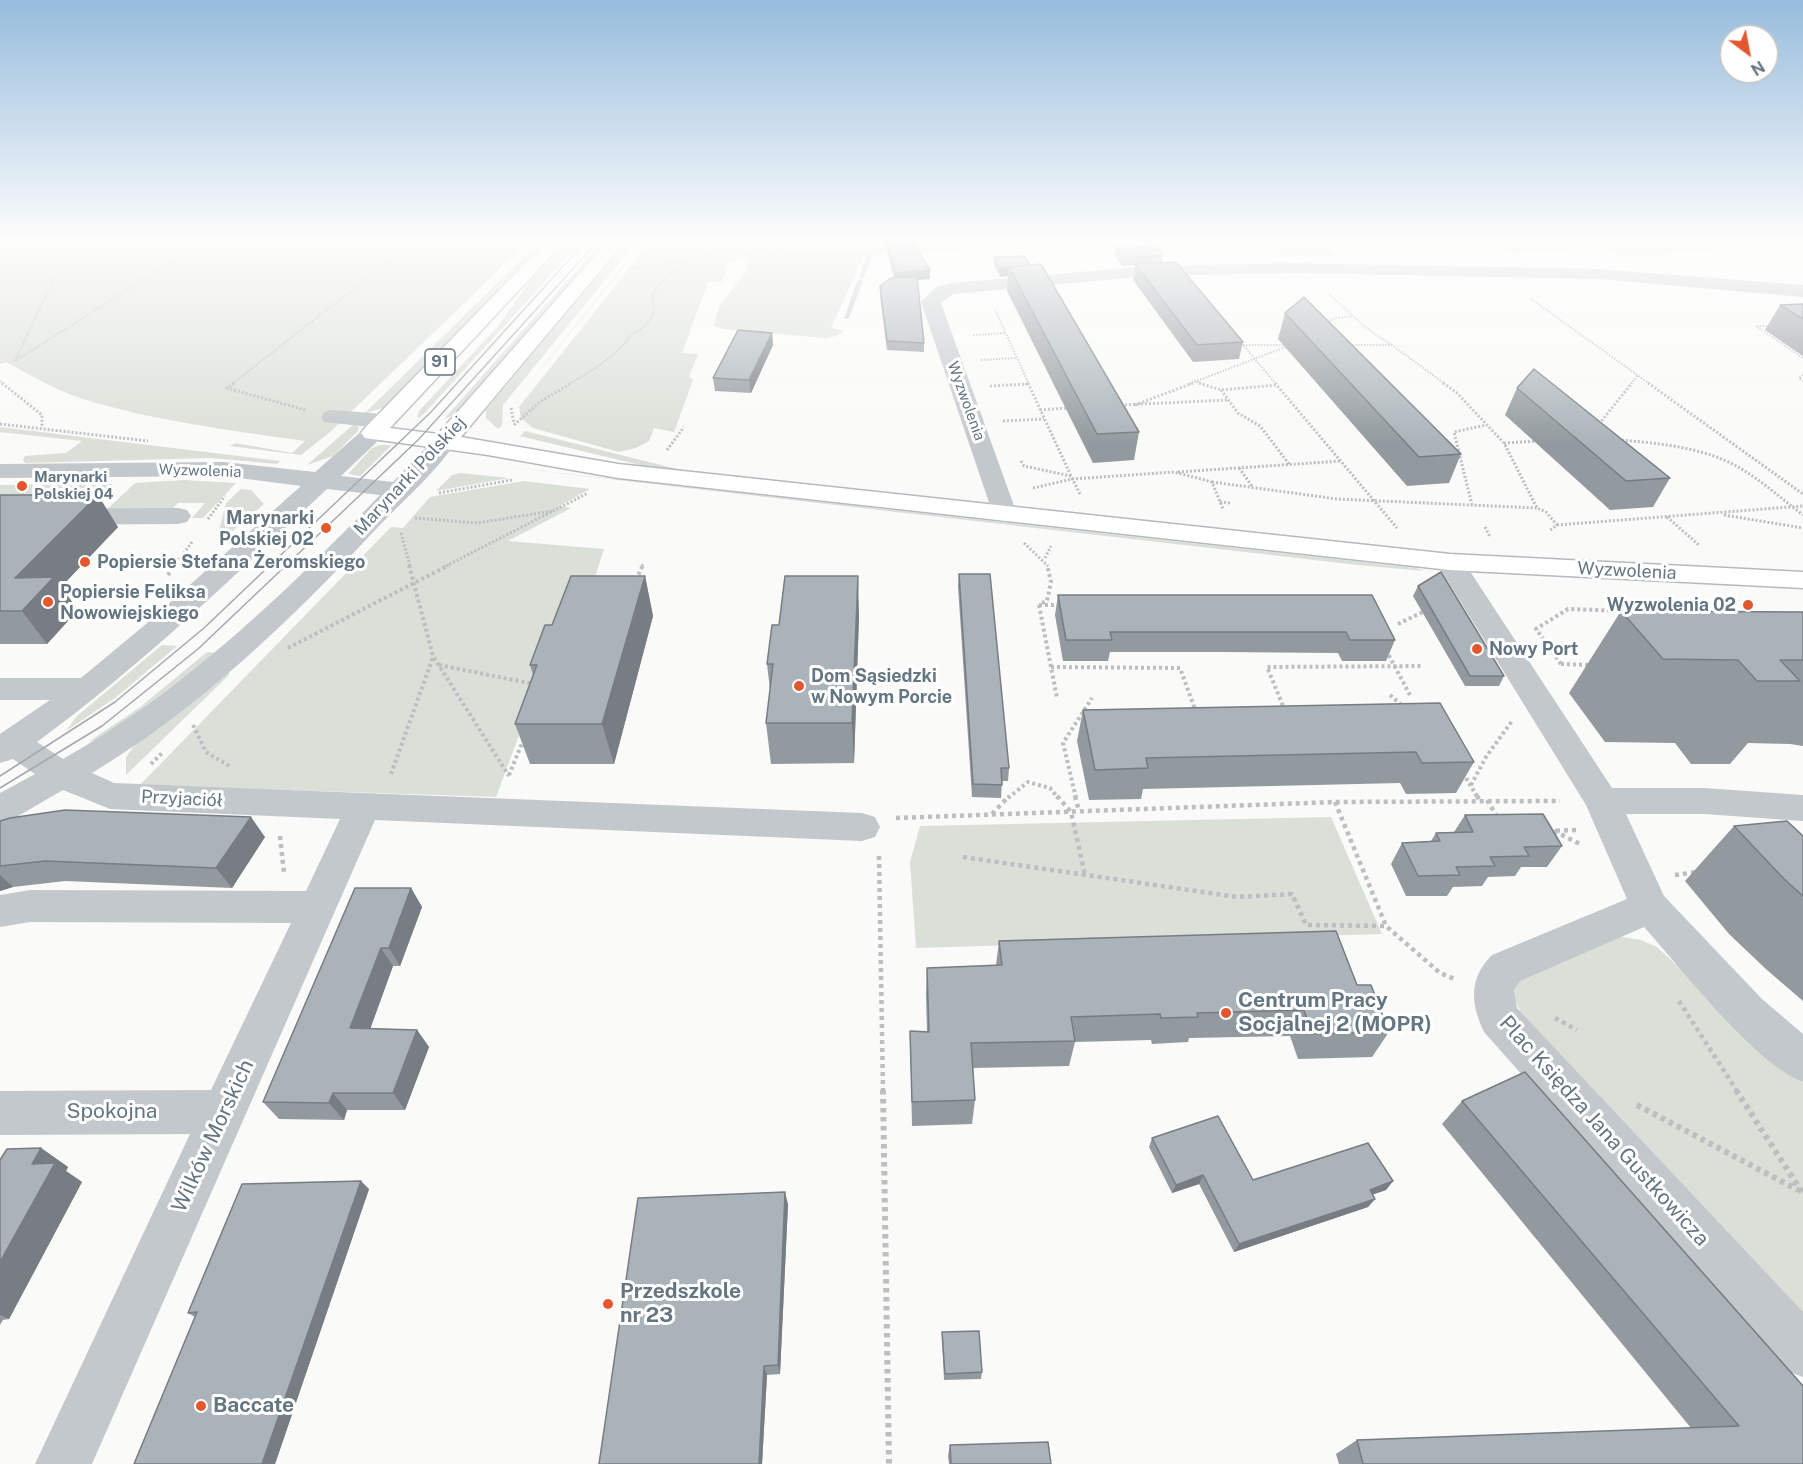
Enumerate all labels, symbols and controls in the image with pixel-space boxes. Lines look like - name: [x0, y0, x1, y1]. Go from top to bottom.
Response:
- north arrow: [1719, 24, 1779, 84]
- text: N: [1747, 57, 1768, 79]
- road number: 91: [425, 349, 455, 375]
- street label: Wyzwolenia: [943, 359, 989, 443]
- street label: Marynarki Polskiej: [349, 412, 471, 540]
- street label: Wyzwolenia: [158, 461, 242, 481]
- place label: Marynarki Polskiej 04: [34, 468, 113, 503]
- marker: Marynarki Polskiej 04: [15, 479, 29, 493]
- place label: Marynarki Polskiej 02: [219, 507, 314, 550]
- marker: Marynarki Polskiej 02: [319, 521, 333, 535]
- place label: Popiersie Stefana Żeromskiego: [97, 551, 365, 573]
- marker: Popiersie Stefana Żeromskiego: [78, 555, 92, 569]
- street label: Wyzwolenia: [1577, 558, 1677, 584]
- place label: Popiersie Feliksa Nowowiejskiego: [60, 581, 206, 624]
- place label: Wyzwolenia 02: [1607, 594, 1736, 616]
- marker: Popiersie Feliksa Nowowiejskiego: [41, 595, 55, 609]
- marker: Wyzwolenia 02: [1741, 598, 1755, 612]
- place label: Nowy Port: [1489, 638, 1578, 660]
- marker: Nowy Port: [1470, 642, 1484, 656]
- place label: Dom Sąsiedzki w Nowym Porcie: [811, 665, 952, 708]
- marker: Dom Sąsiedzki w Nowym Porcie: [792, 679, 806, 693]
- street label: Przyjaciół: [140, 786, 224, 812]
- place label: Centrum Pracy Socjalnej 2 (MOPR): [1238, 988, 1432, 1038]
- marker: Centrum Pracy Socjalnej 2 (MOPR): [1219, 1006, 1233, 1020]
- street label: Plac Księdza Jana Gustkowicza: [1494, 1011, 1714, 1251]
- street label: Wilków Morskich: [167, 1056, 259, 1216]
- street label: Spokojna: [67, 1099, 157, 1125]
- place label: Przedszkole nr 23: [620, 1279, 741, 1329]
- marker: Przedszkole nr 23: [601, 1297, 615, 1311]
- place label: Baccate: [213, 1393, 294, 1419]
- marker: Baccate: [194, 1399, 208, 1413]

